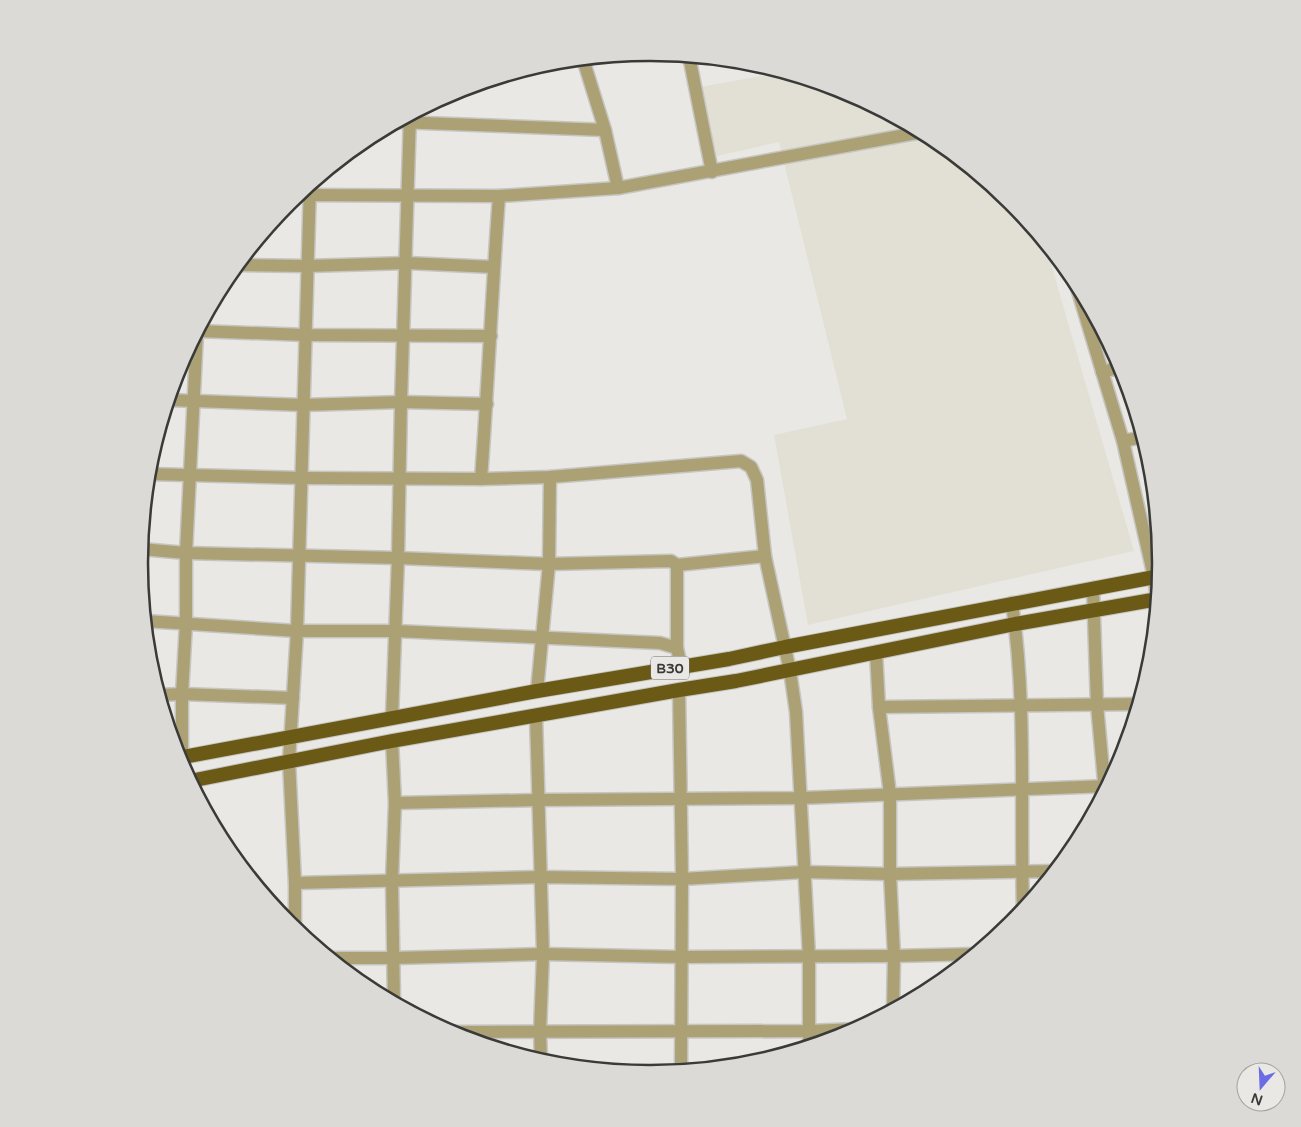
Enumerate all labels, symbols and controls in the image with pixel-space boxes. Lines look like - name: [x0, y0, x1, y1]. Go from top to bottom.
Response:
- road number: B30: [651, 656, 689, 680]
- north arrow: [1236, 1062, 1286, 1112]
- text: N: [1249, 1089, 1265, 1109]

